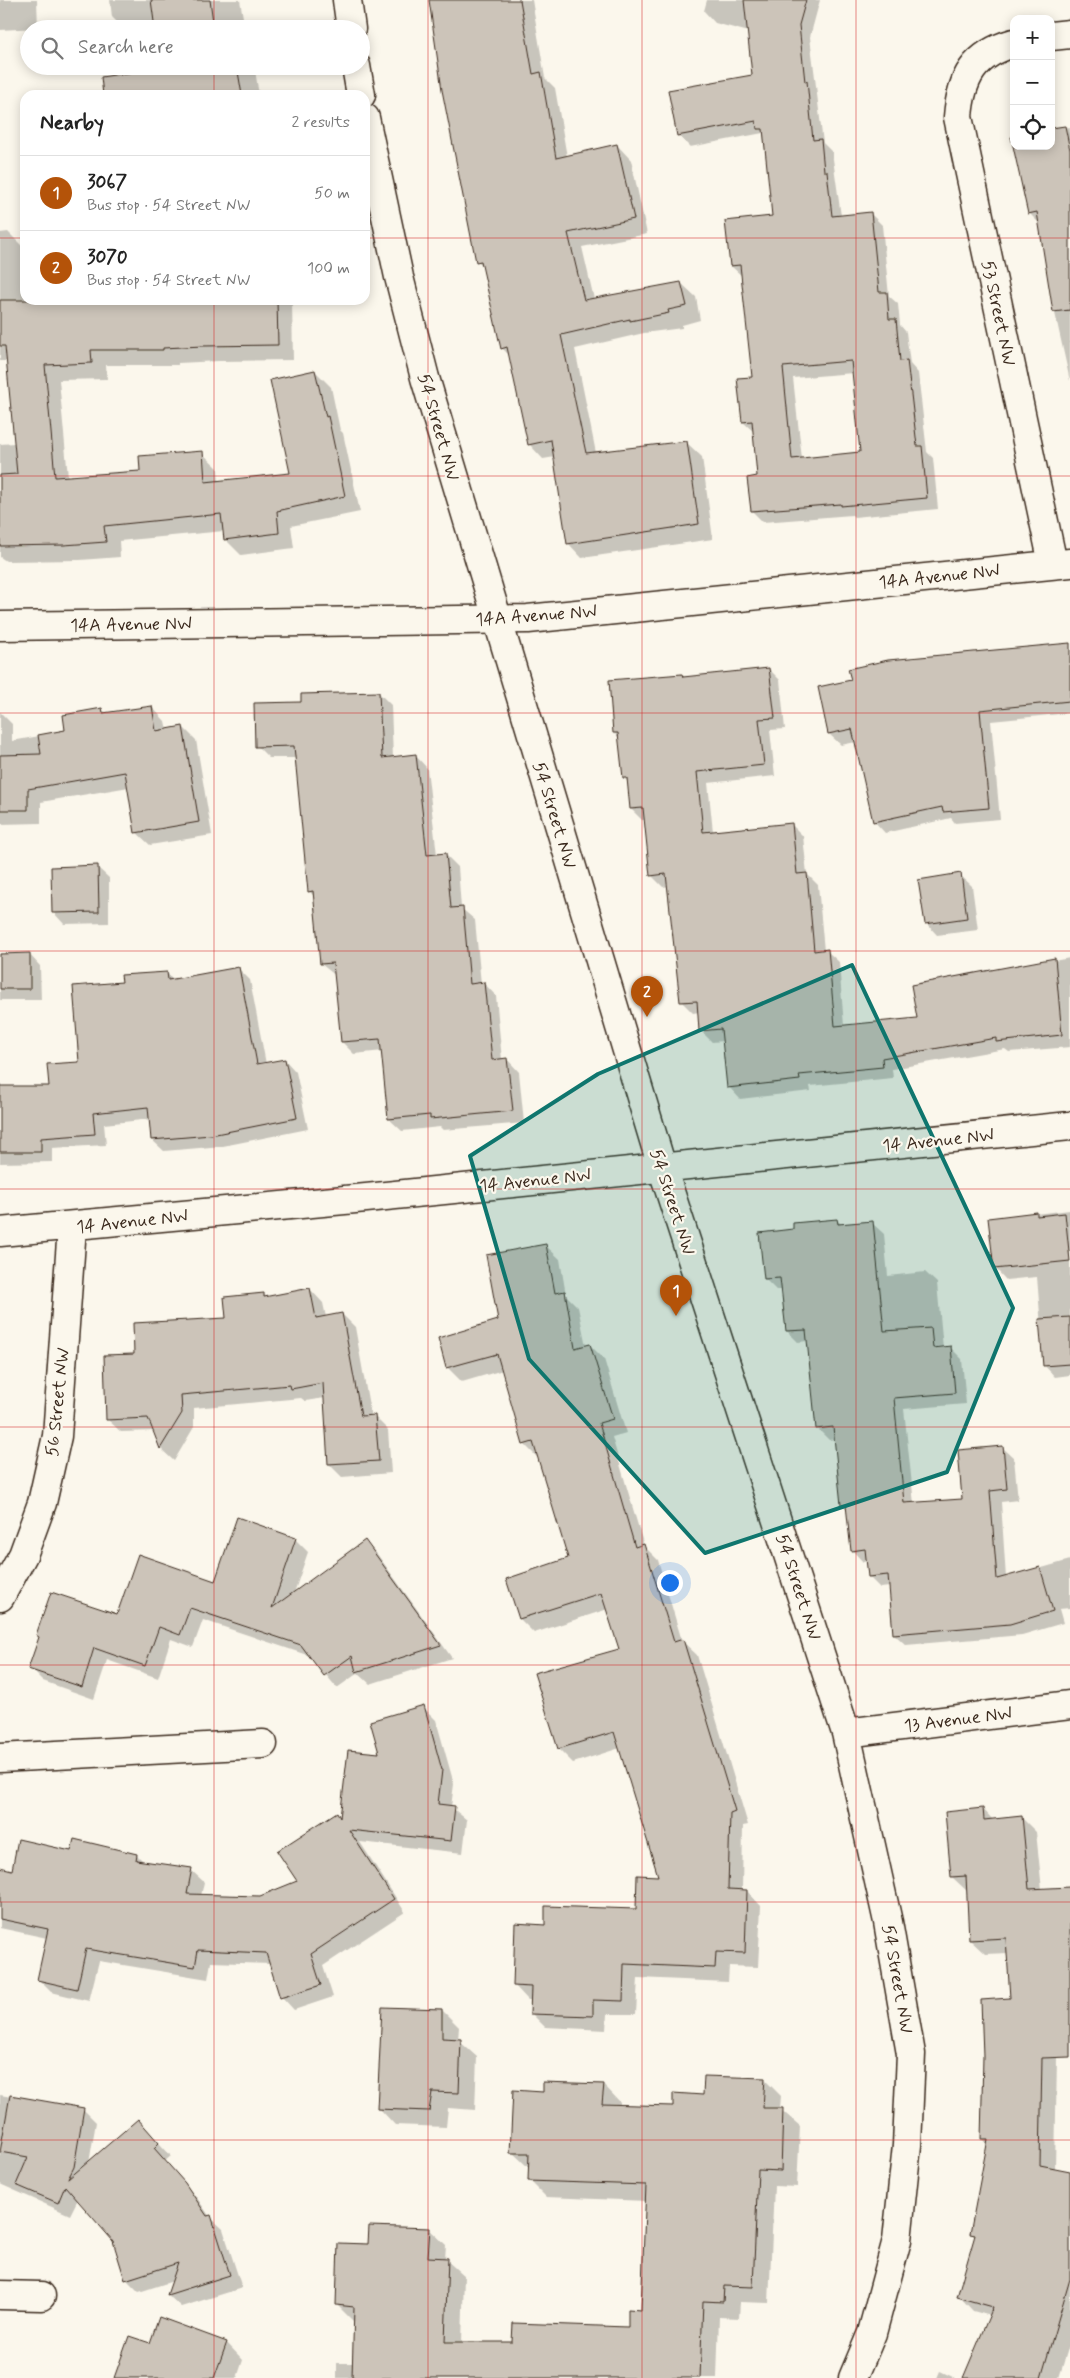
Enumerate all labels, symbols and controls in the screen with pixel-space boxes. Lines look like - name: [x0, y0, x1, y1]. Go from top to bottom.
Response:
- map controls: [1010, 15, 1055, 150]
- button: +: [1010, 15, 1055, 60]
- search box: [20, 20, 370, 75]
- icon: search: [38, 34, 66, 62]
- text: Search here: [78, 35, 174, 60]
- button: −: [1010, 60, 1055, 105]
- button: locate: [1010, 105, 1055, 150]
- text: Nearby: [40, 109, 104, 137]
- text: 2 results: [292, 112, 350, 133]
- text: 3067: [87, 170, 127, 195]
- text: 1: [52, 183, 60, 204]
- text: 50 m: [314, 183, 350, 204]
- text: Bus stop · 54 Street NW: [87, 195, 250, 216]
- text: 3070: [87, 245, 128, 270]
- text: 2: [52, 258, 60, 279]
- text: 100 m: [307, 258, 350, 279]
- street label: 53 Street NW: [975, 258, 1021, 368]
- text: Bus stop · 54 Street NW: [87, 270, 250, 291]
- street label: 54 Street NW: [411, 371, 465, 484]
- street label: 14A Avenue NW: [877, 559, 1001, 595]
- street label: 14A Avenue NW: [475, 600, 598, 632]
- street label: 14A Avenue NW: [70, 612, 192, 638]
- street label: 54 Street NW: [526, 759, 582, 872]
- pin: 2: [631, 976, 663, 1017]
- street label: 14 Avenue NW: [881, 1123, 995, 1159]
- street label: 54 Street NW: [644, 1146, 701, 1259]
- street label: 14 Avenue NW: [478, 1163, 592, 1199]
- street label: 14 Avenue NW: [75, 1204, 189, 1240]
- pin: 1: [660, 1275, 692, 1316]
- street label: 56 Street NW: [40, 1346, 76, 1458]
- street label: 54 Street NW: [770, 1531, 827, 1644]
- your location: [657, 1570, 683, 1596]
- street label: 13 Avenue NW: [903, 1701, 1014, 1739]
- street label: 54 Street NW: [876, 1923, 918, 2036]

